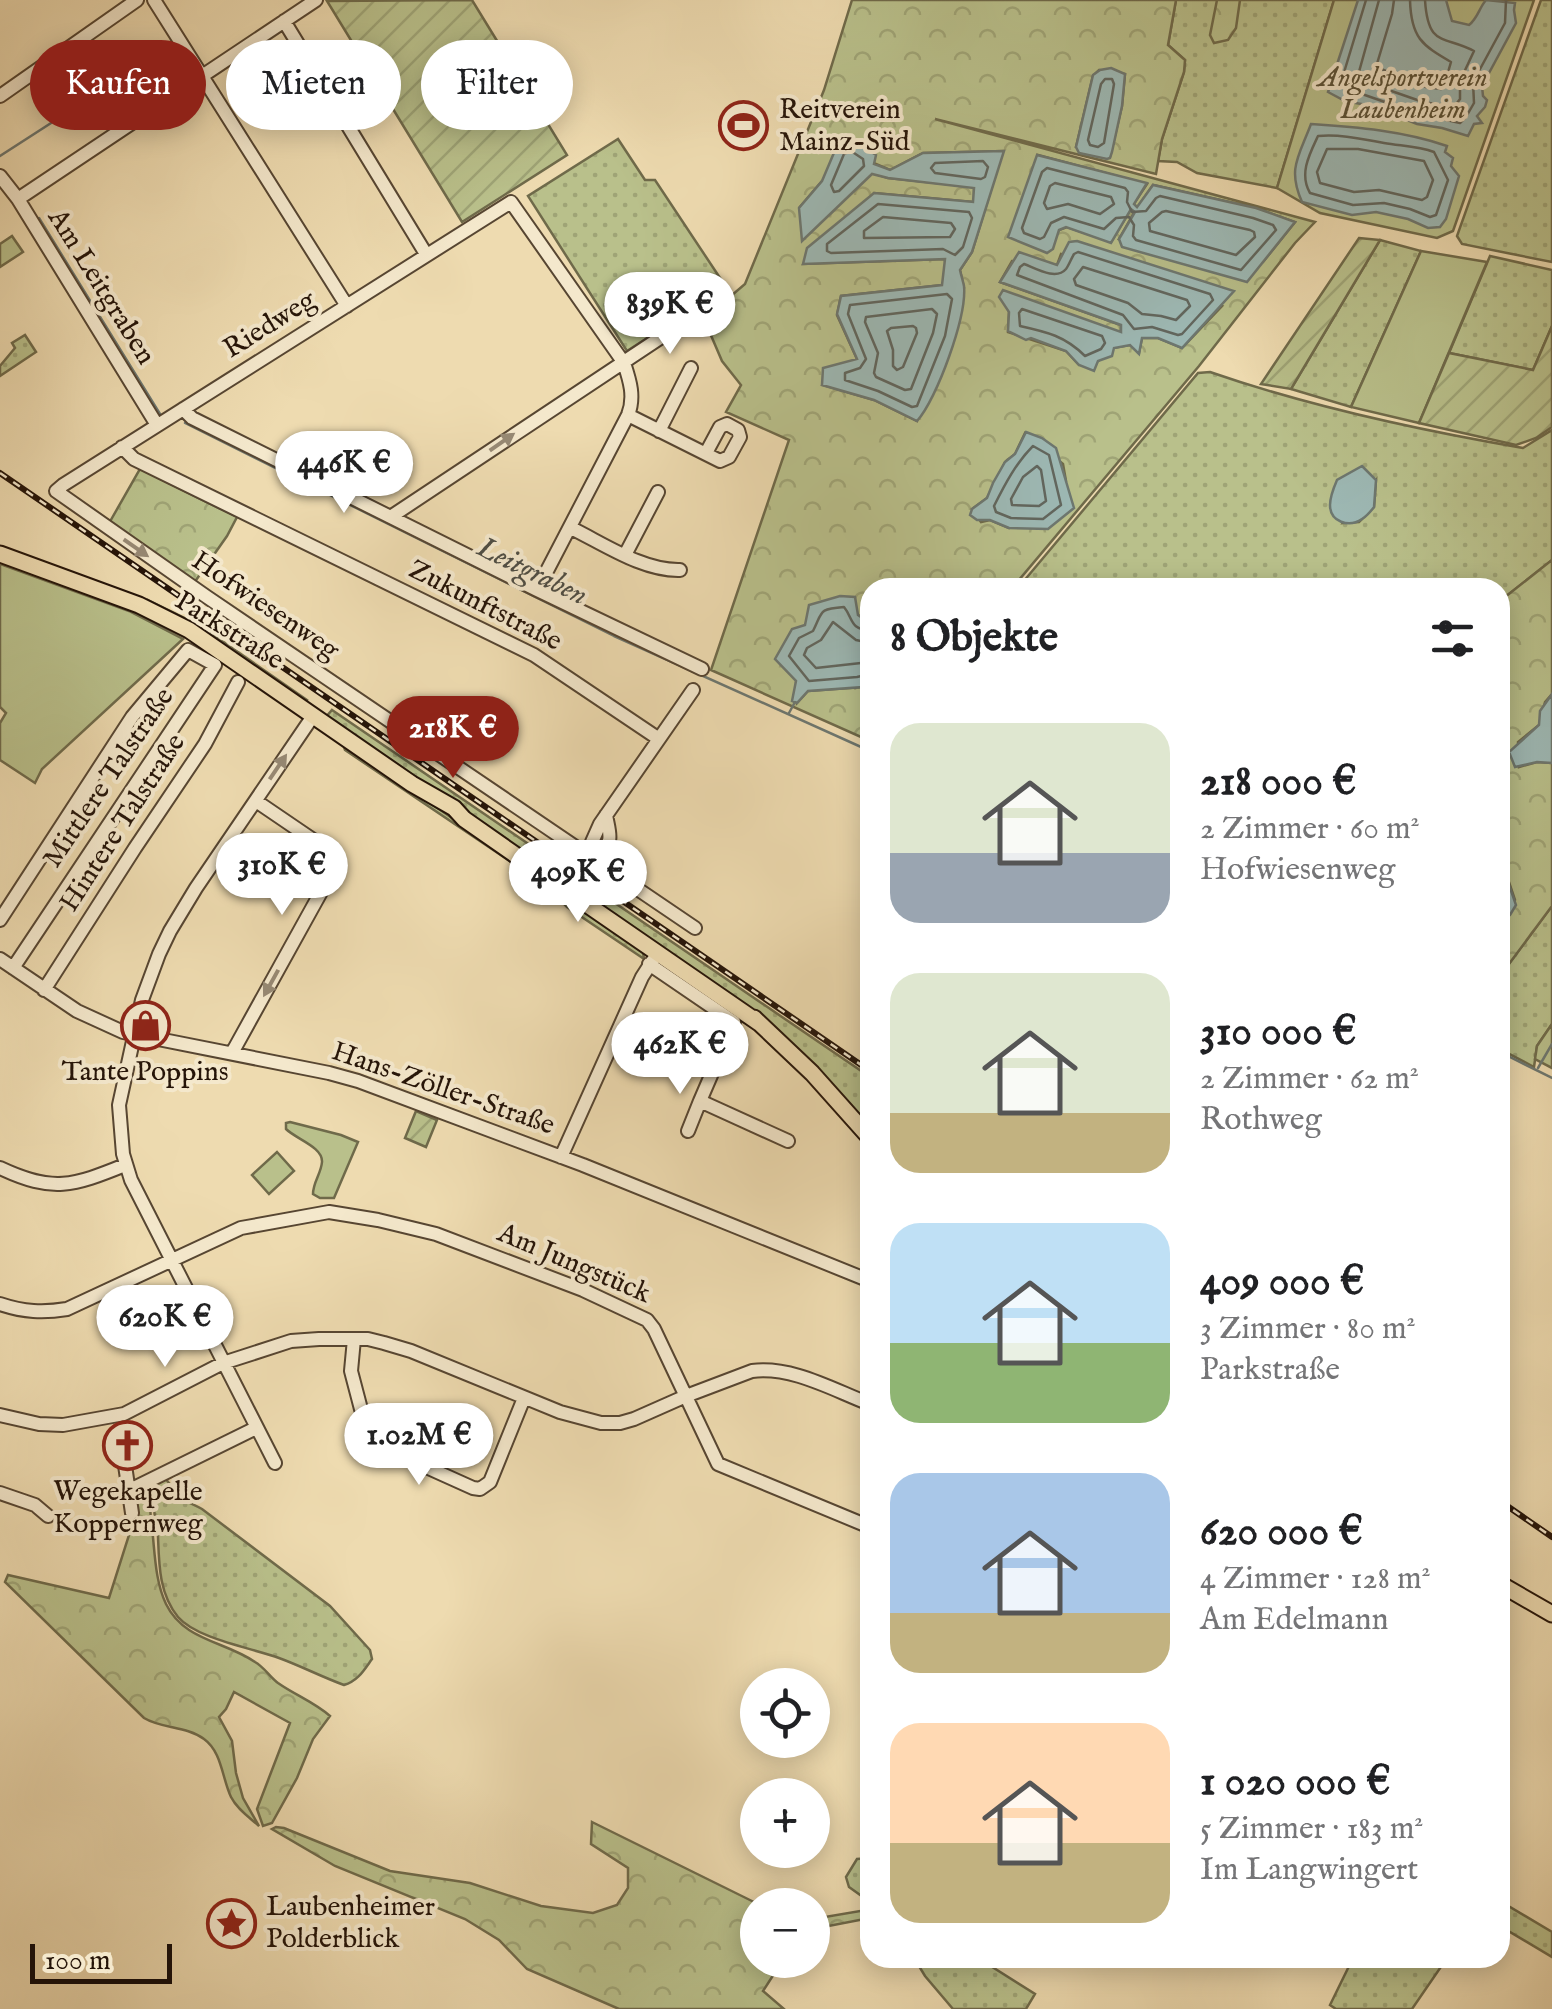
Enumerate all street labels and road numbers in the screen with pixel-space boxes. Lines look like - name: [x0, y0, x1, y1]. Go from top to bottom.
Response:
- street label: Am Leitgraben: [39, 202, 163, 371]
- street label: Riedweg: [217, 283, 323, 367]
- street label: Hofwiesenweg: [184, 544, 346, 669]
- street label: Zukunftstraße: [402, 552, 568, 660]
- street label: Parkstraße: [168, 584, 290, 678]
- street label: Mittlere Talstraße: [36, 681, 182, 875]
- street label: Hintere Talstraße: [52, 727, 194, 919]
- street label: Hans-Zöller-Straße: [327, 1034, 559, 1144]
- street label: Am Jungstück: [491, 1216, 657, 1312]

